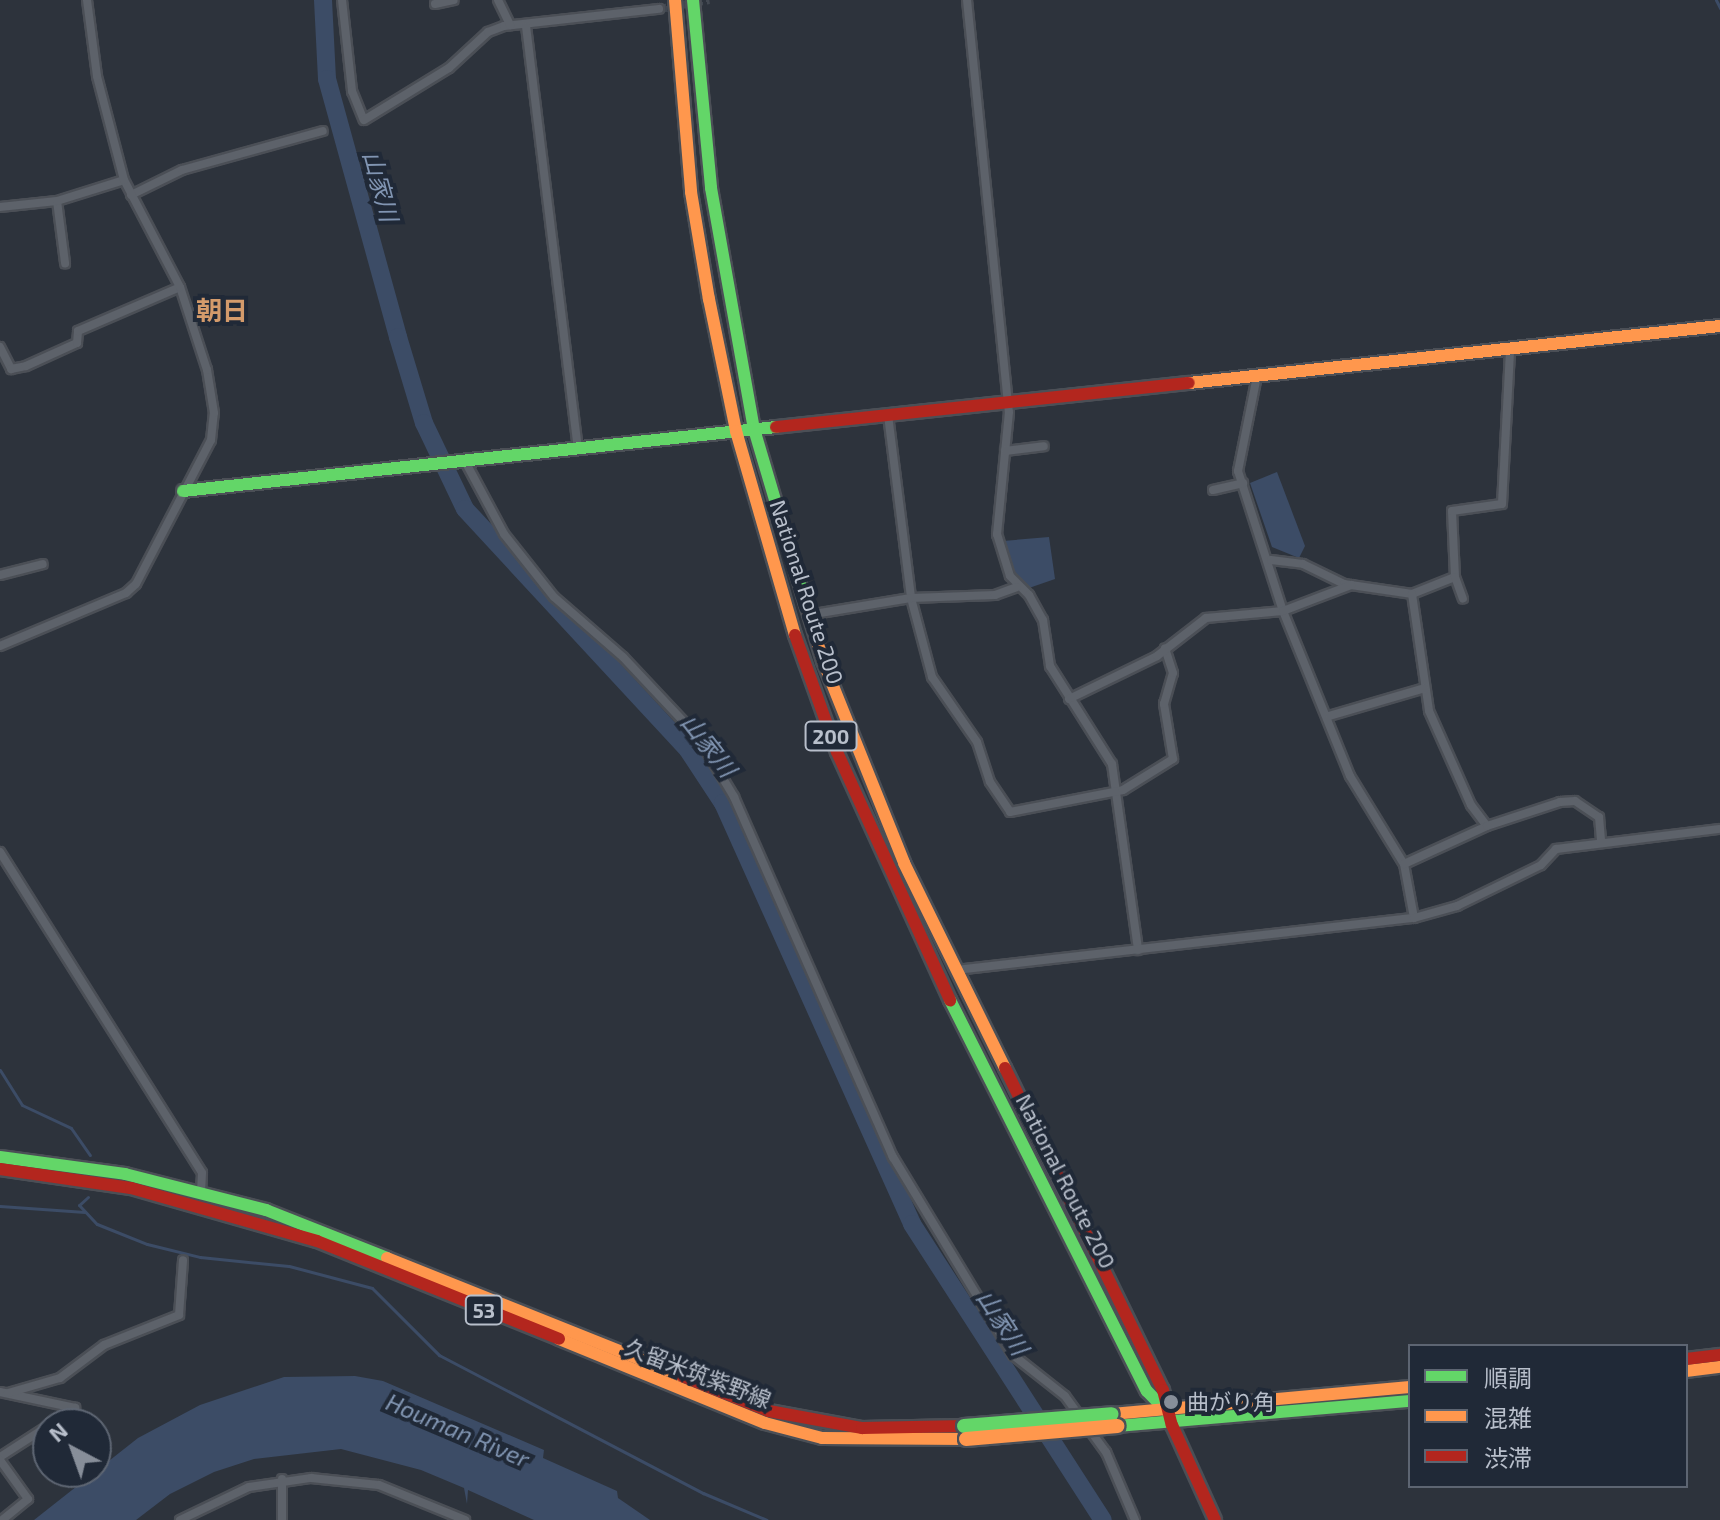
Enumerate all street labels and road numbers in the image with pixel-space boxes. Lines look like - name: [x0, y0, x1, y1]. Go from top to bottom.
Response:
- street label: National Route 200: [765, 496, 849, 688]
- road number: 200: [803, 720, 859, 752]
- street label: National Route 200: [1010, 1089, 1122, 1273]
- road number: 53: [464, 1294, 504, 1326]
- street label: 久留米筑紫野線: [621, 1333, 775, 1413]

